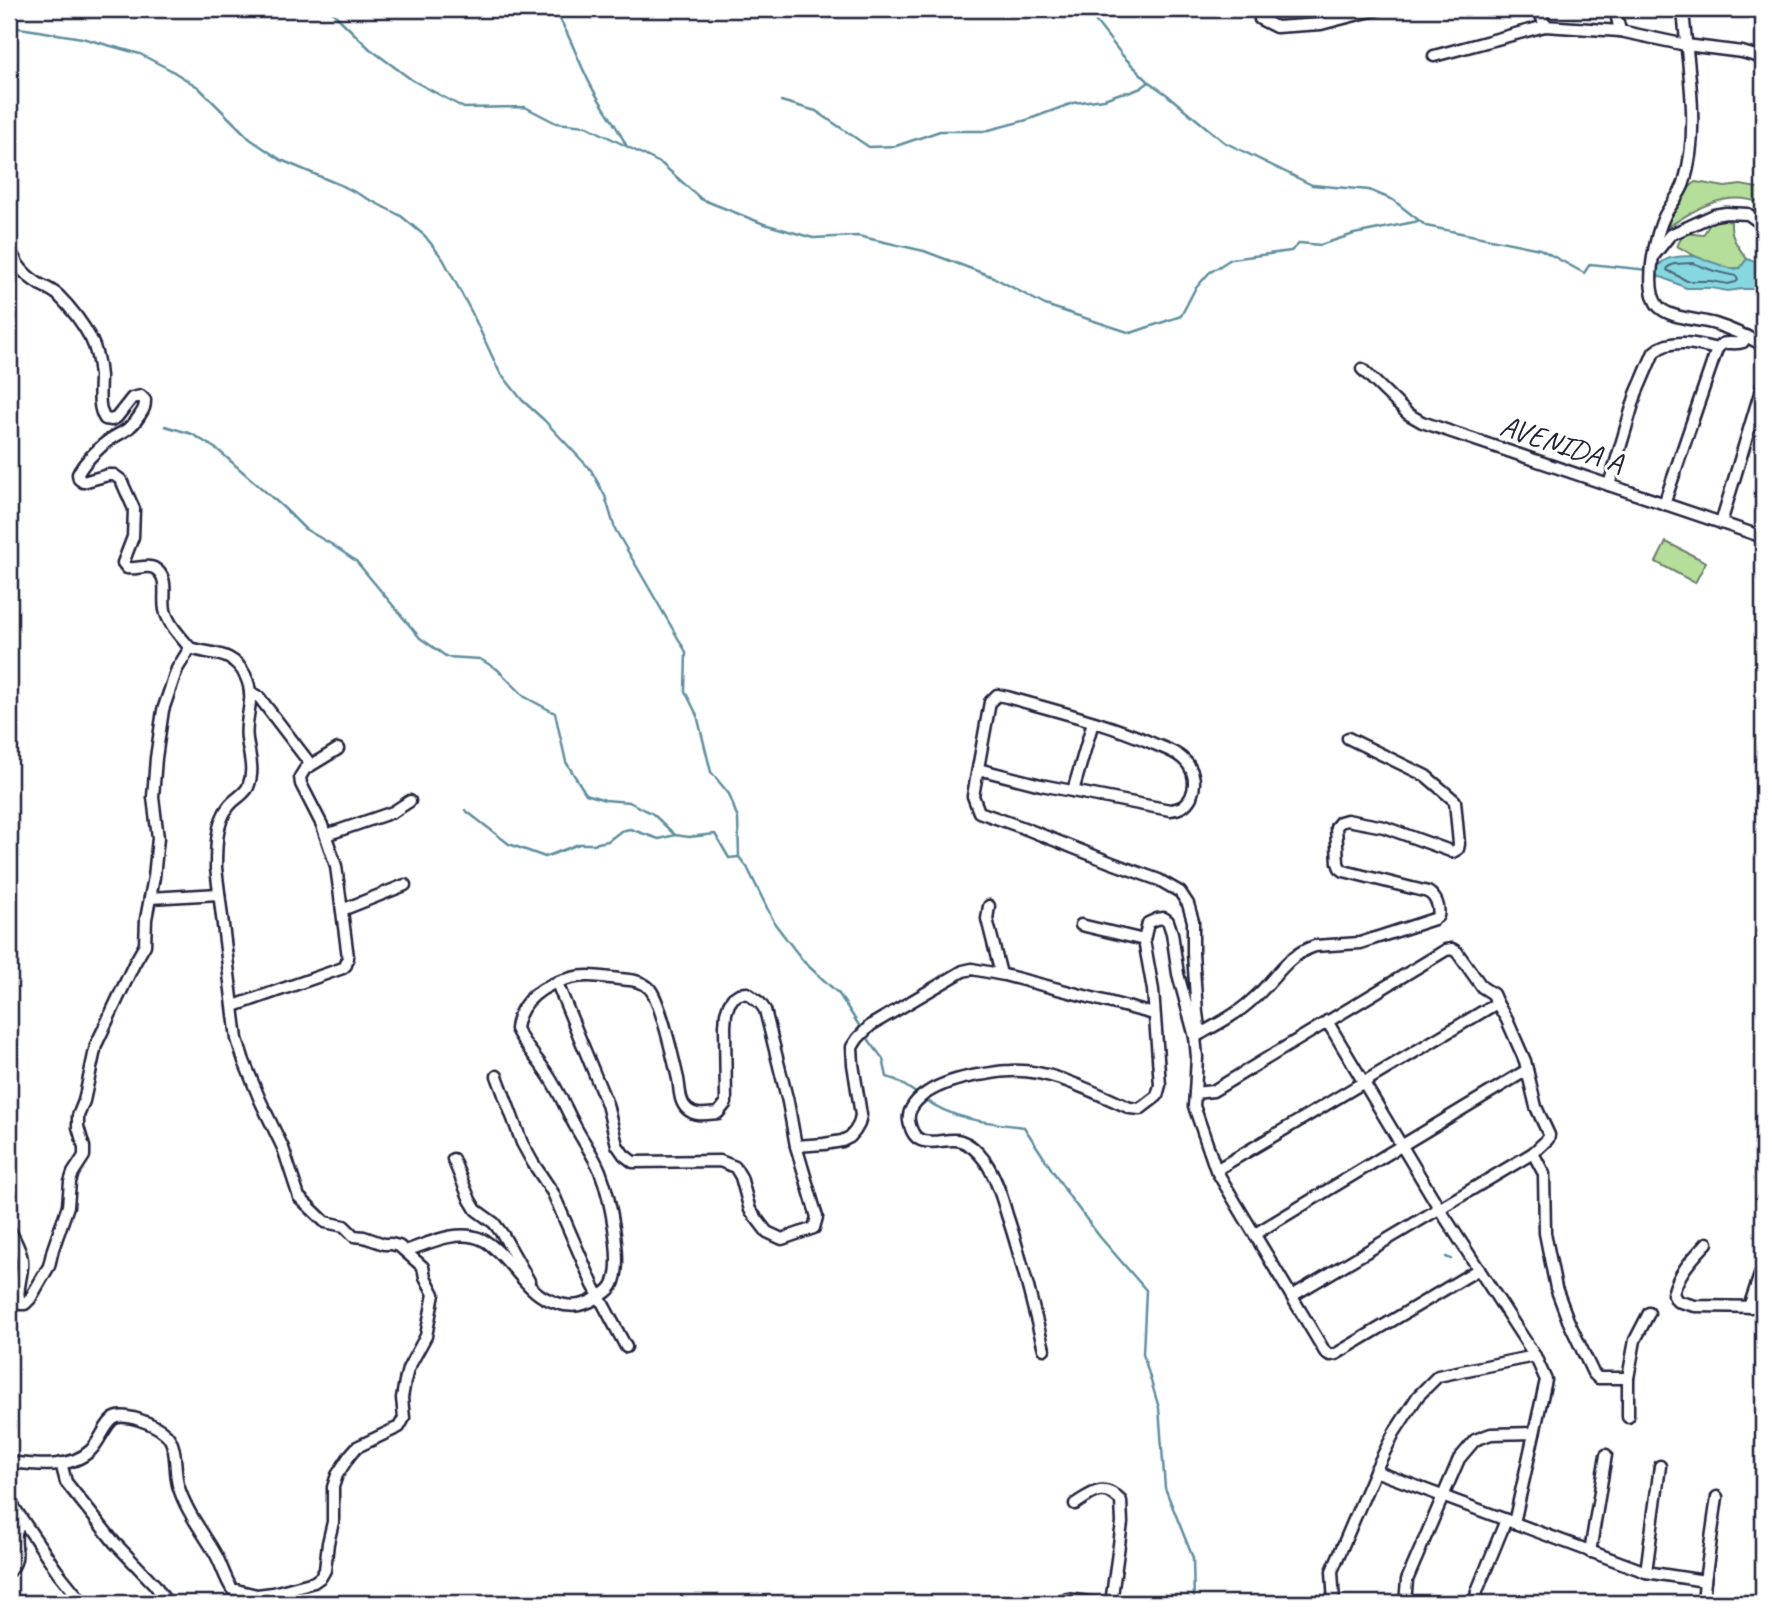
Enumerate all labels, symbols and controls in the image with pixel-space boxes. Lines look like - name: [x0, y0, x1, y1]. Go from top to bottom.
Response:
- street label: AVENIDA A: [1496, 406, 1629, 482]

